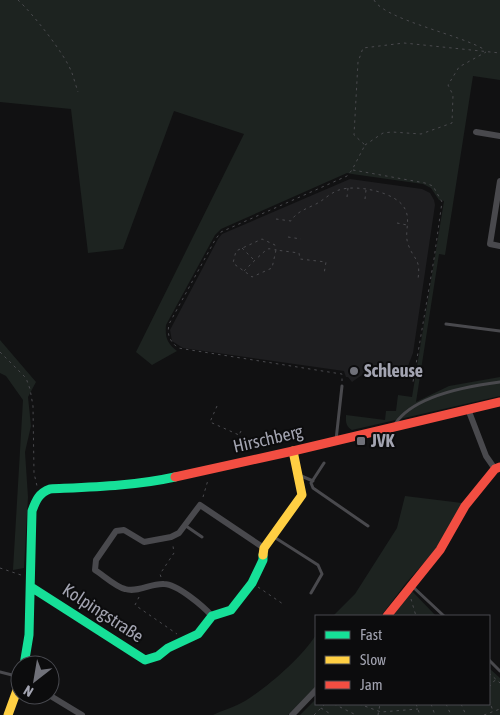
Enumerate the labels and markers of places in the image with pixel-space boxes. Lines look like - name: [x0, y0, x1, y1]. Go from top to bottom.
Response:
- place label: Schleuse: [364, 360, 423, 381]
- marker: Schleuse: [348, 365, 360, 377]
- place label: JVK: [370, 430, 395, 451]
- marker: JVK: [355, 435, 367, 447]

